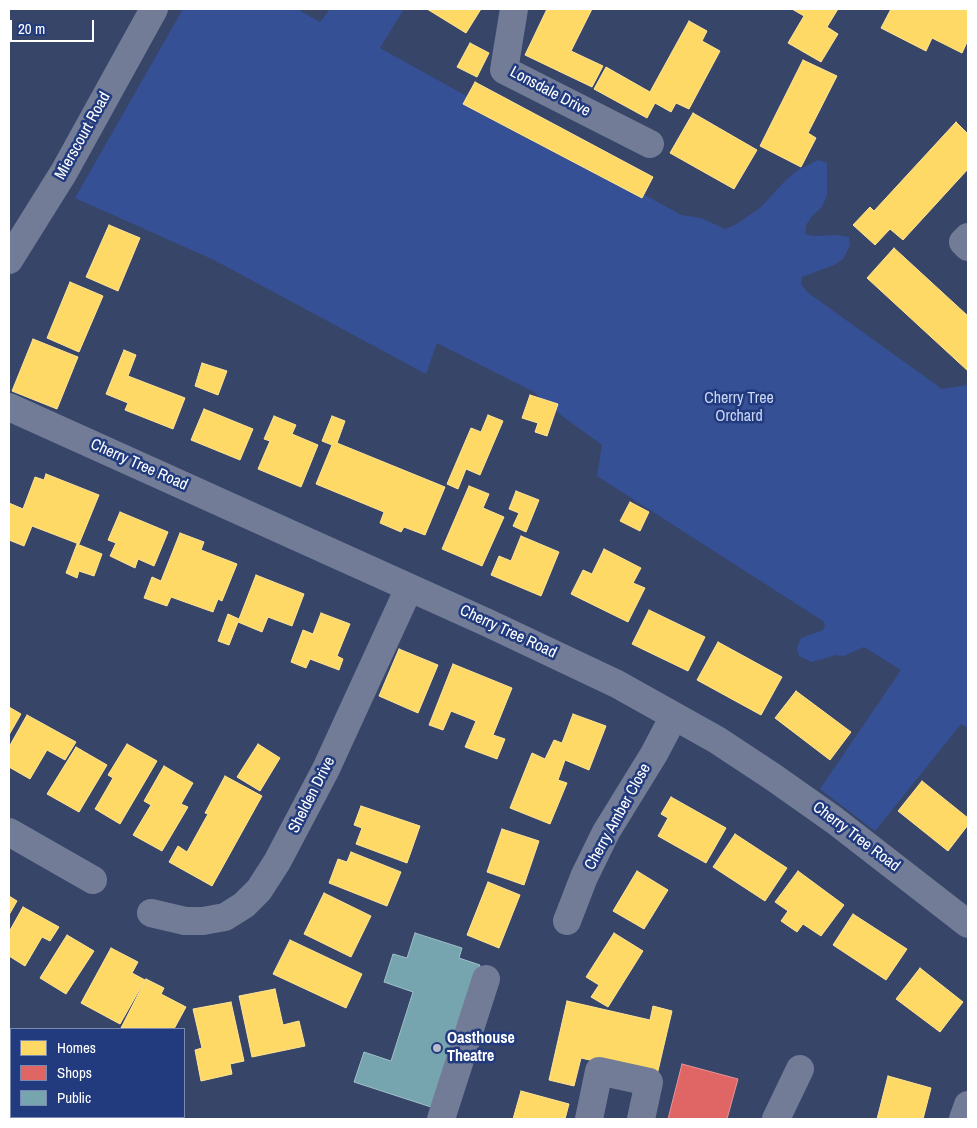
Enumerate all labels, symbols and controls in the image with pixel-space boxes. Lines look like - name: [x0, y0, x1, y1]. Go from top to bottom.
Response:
- scale bar: [12, 10, 96, 42]
- text: 20 m: [18, 18, 45, 39]
- street label: Lonsdale Drive: [507, 63, 593, 121]
- street label: Mierscourt Road: [51, 89, 115, 183]
- park label: Cherry Tree Orchard: [704, 389, 774, 427]
- street label: Cherry Tree Road: [87, 435, 191, 495]
- street label: Cherry Tree Road: [457, 601, 559, 663]
- street label: Shelden Drive: [285, 754, 339, 836]
- street label: Cherry Amber Close: [581, 760, 655, 874]
- street label: Cherry Tree Road: [808, 798, 904, 876]
- legend: [10, 1028, 185, 1118]
- place label: Oasthouse Theatre: [447, 1029, 515, 1067]
- text: Homes: [57, 1037, 96, 1058]
- marker: Oasthouse Theatre: [431, 1042, 443, 1054]
- text: Shops: [57, 1062, 92, 1083]
- text: Public: [57, 1087, 91, 1108]

